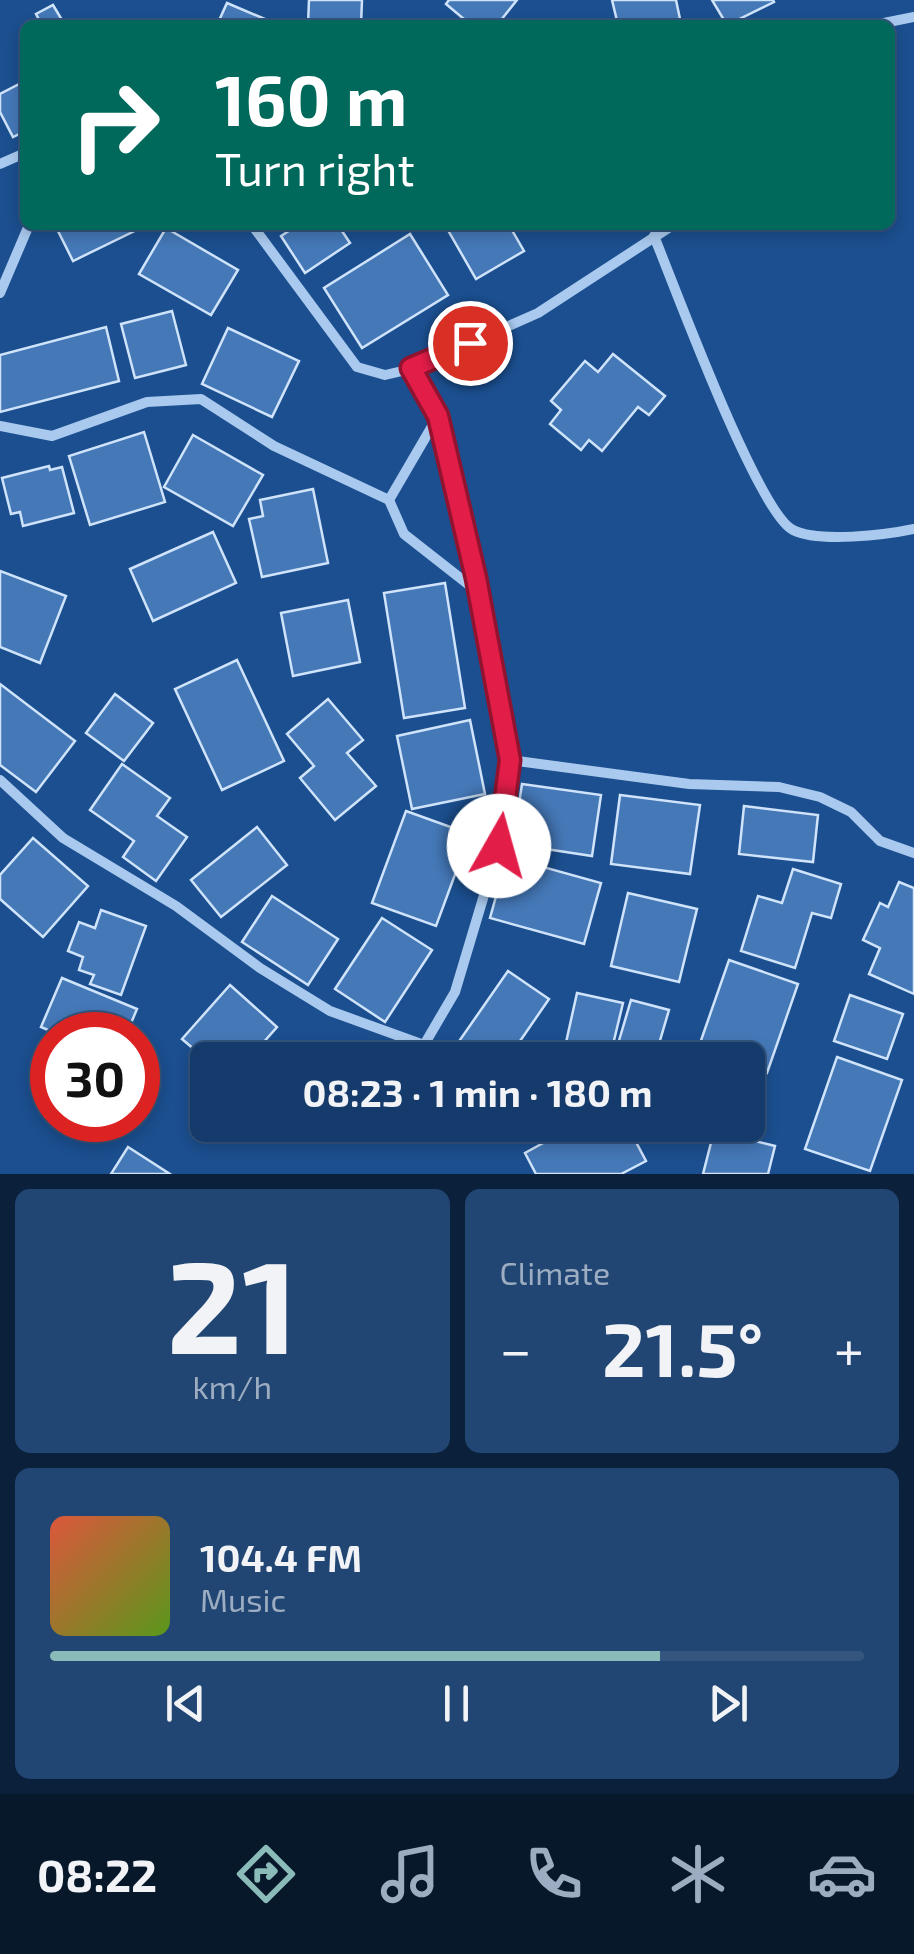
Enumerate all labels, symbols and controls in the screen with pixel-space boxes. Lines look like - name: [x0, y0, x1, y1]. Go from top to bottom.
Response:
- text: 160 m: [215, 56, 408, 140]
- icon: right: [50, 60, 180, 190]
- text: Turn right: [215, 141, 415, 195]
- pin: [428, 301, 513, 386]
- icon: arrive: [443, 316, 498, 371]
- position arrow: [447, 794, 551, 898]
- speed limit sign: 30: [30, 1012, 160, 1142]
- text: 08:23 · 1 min · 180 m: [302, 1069, 653, 1115]
- text: 21: [166, 1224, 298, 1380]
- text: Climate: [500, 1253, 610, 1291]
- text: 21.5°: [602, 1302, 763, 1392]
- text: −: [500, 1315, 532, 1381]
- text: +: [834, 1315, 864, 1381]
- text: km/h: [193, 1367, 272, 1405]
- text: 104.4 FM: [200, 1534, 362, 1580]
- text: Music: [200, 1580, 286, 1618]
- icon: previous: [158, 1676, 213, 1731]
- icon: pause: [429, 1676, 484, 1731]
- icon: next: [701, 1676, 756, 1731]
- icon: directions: [231, 1839, 301, 1909]
- icon: music: [375, 1839, 445, 1909]
- icon: phone: [519, 1839, 589, 1909]
- icon: climate: [663, 1839, 733, 1909]
- icon: car: [807, 1839, 877, 1909]
- text: 08:22: [37, 1847, 157, 1901]

